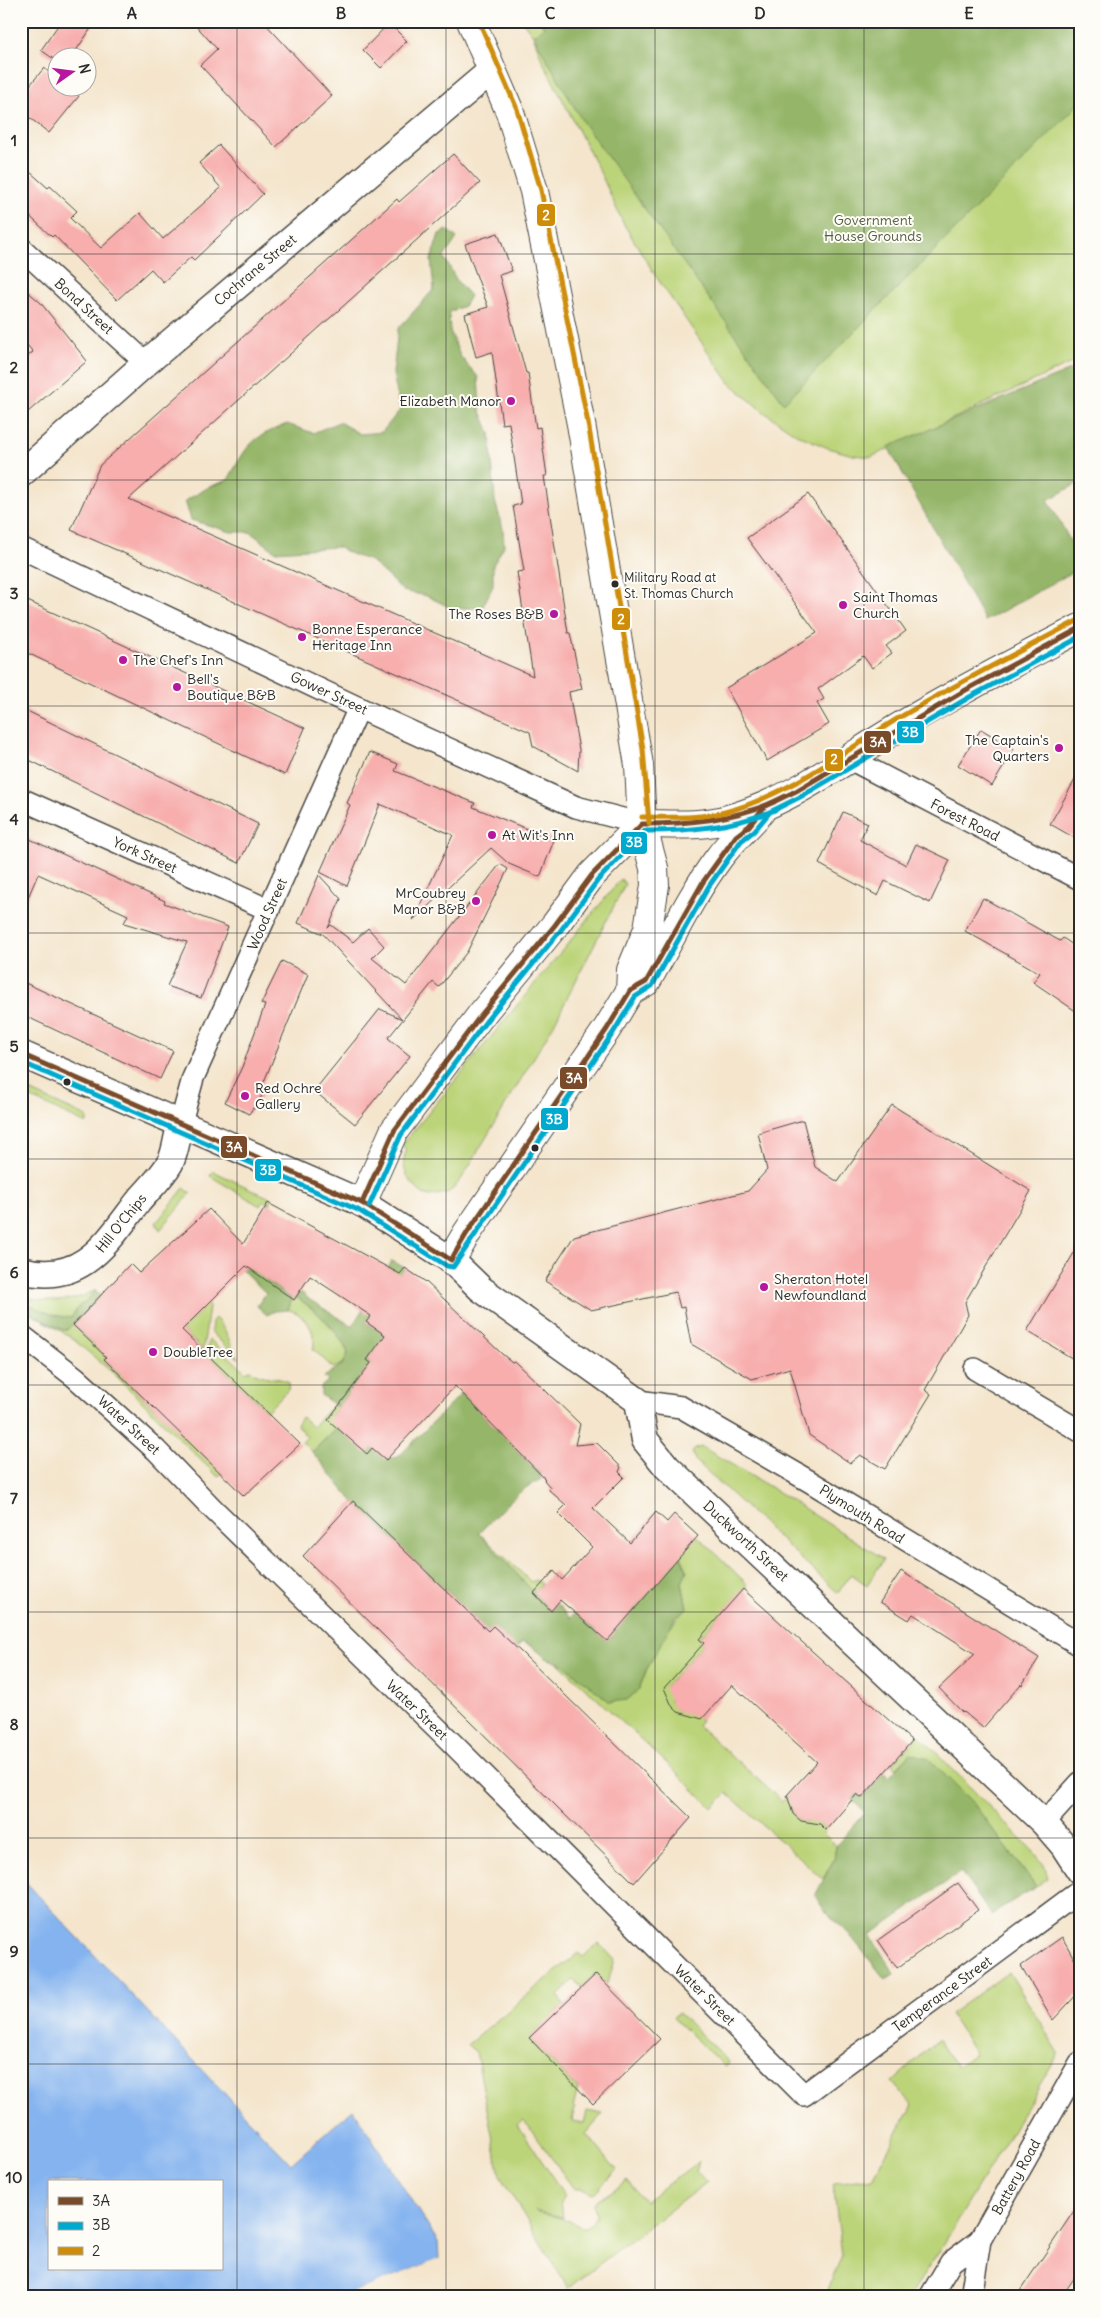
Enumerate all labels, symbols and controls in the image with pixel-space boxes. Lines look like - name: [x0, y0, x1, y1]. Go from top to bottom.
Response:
- text: A: [127, 3, 137, 23]
- text: B: [336, 3, 347, 23]
- text: C: [545, 3, 556, 23]
- text: D: [754, 3, 766, 23]
- text: E: [964, 3, 974, 23]
- north arrow: [48, 48, 98, 98]
- text: N: [75, 62, 95, 76]
- text: 1: [11, 130, 17, 150]
- line badge: 2: [536, 203, 556, 227]
- text: 2: [542, 206, 550, 224]
- park label: Government House Grounds: [824, 211, 922, 245]
- street label: Cochrane Street: [210, 230, 300, 310]
- street label: Bond Street: [51, 274, 117, 338]
- text: 2: [10, 357, 19, 377]
- place label: Elizabeth Manor: [400, 392, 501, 410]
- marker: Elizabeth Manor: [505, 395, 517, 407]
- place label: Military Road at St. Thomas Church: [624, 569, 734, 602]
- marker: Military Road at St. Thomas Church: [610, 579, 620, 589]
- text: 3: [9, 583, 19, 603]
- place label: Saint Thomas Church: [853, 588, 938, 622]
- marker: Saint Thomas Church: [837, 599, 849, 611]
- place label: The Roses B&B: [448, 605, 544, 623]
- line badge: 2: [611, 607, 631, 631]
- marker: The Roses B&B: [548, 608, 560, 620]
- text: 2: [617, 610, 625, 628]
- place label: Bonne Esperance Heritage Inn: [312, 620, 422, 654]
- marker: Bonne Esperance Heritage Inn: [296, 631, 308, 643]
- place label: The Chef's Inn: [133, 651, 223, 669]
- marker: The Chef's Inn: [117, 654, 129, 666]
- street label: Gower Street: [288, 667, 371, 719]
- place label: Bell's Boutique B&B: [187, 670, 276, 704]
- marker: Bell's Boutique B&B: [171, 681, 183, 693]
- line badge: 3B: [896, 720, 925, 744]
- text: 3B: [901, 723, 919, 741]
- line badge: 3A: [863, 730, 892, 754]
- place label: The Captain's Quarters: [965, 731, 1049, 765]
- text: 3A: [870, 733, 886, 751]
- marker: The Captain's Quarters: [1053, 742, 1065, 754]
- line badge: 2: [824, 748, 844, 772]
- text: 2: [830, 750, 838, 768]
- street label: Forest Road: [927, 795, 1003, 845]
- text: 4: [9, 809, 19, 829]
- place label: At Wit's Inn: [502, 826, 574, 844]
- marker: At Wit's Inn: [486, 829, 498, 841]
- line badge: 3B: [620, 831, 648, 855]
- street label: York Street: [110, 833, 180, 877]
- text: 3B: [625, 833, 643, 851]
- street label: Wood Street: [243, 875, 291, 953]
- place label: MrCoubrey Manor B&B: [393, 884, 466, 918]
- marker: MrCoubrey Manor B&B: [470, 895, 482, 907]
- text: 5: [9, 1036, 19, 1056]
- line badge: 3A: [559, 1066, 588, 1090]
- text: 3A: [566, 1069, 582, 1087]
- unlabelled marker: [62, 1077, 72, 1087]
- place label: Red Ochre Gallery: [255, 1079, 322, 1113]
- marker: Red Ochre Gallery: [239, 1090, 251, 1102]
- line badge: 3B: [540, 1107, 569, 1131]
- text: 3B: [545, 1110, 563, 1128]
- line badge: 3A: [220, 1135, 248, 1159]
- text: 3A: [226, 1138, 242, 1156]
- unlabelled marker: [530, 1143, 540, 1153]
- line badge: 3B: [254, 1158, 282, 1182]
- text: 3B: [259, 1161, 277, 1179]
- street label: Hill O'Chips: [92, 1190, 150, 1256]
- text: 6: [9, 1262, 19, 1282]
- place label: Sheraton Hotel Newfoundland: [774, 1270, 868, 1304]
- marker: Sheraton Hotel Newfoundland: [758, 1281, 770, 1293]
- place label: DoubleTree: [163, 1343, 233, 1361]
- marker: DoubleTree: [147, 1346, 159, 1358]
- street label: Water Street: [94, 1392, 164, 1459]
- street label: Plymouth Road: [816, 1481, 908, 1547]
- text: 7: [10, 1488, 18, 1508]
- street label: Duckworth Street: [699, 1497, 793, 1585]
- street label: Water Street: [382, 1676, 452, 1744]
- text: 8: [9, 1714, 19, 1734]
- text: 9: [9, 1941, 19, 1961]
- street label: Temperance Street: [889, 1952, 995, 2036]
- street label: Water Street: [671, 1961, 739, 2029]
- street label: Battery Road: [988, 2136, 1044, 2218]
- text: 10: [6, 2167, 22, 2187]
- legend: [48, 2180, 222, 2270]
- text: 3A: [92, 2191, 111, 2210]
- text: 3B: [92, 2215, 111, 2234]
- text: 2: [92, 2241, 100, 2260]

